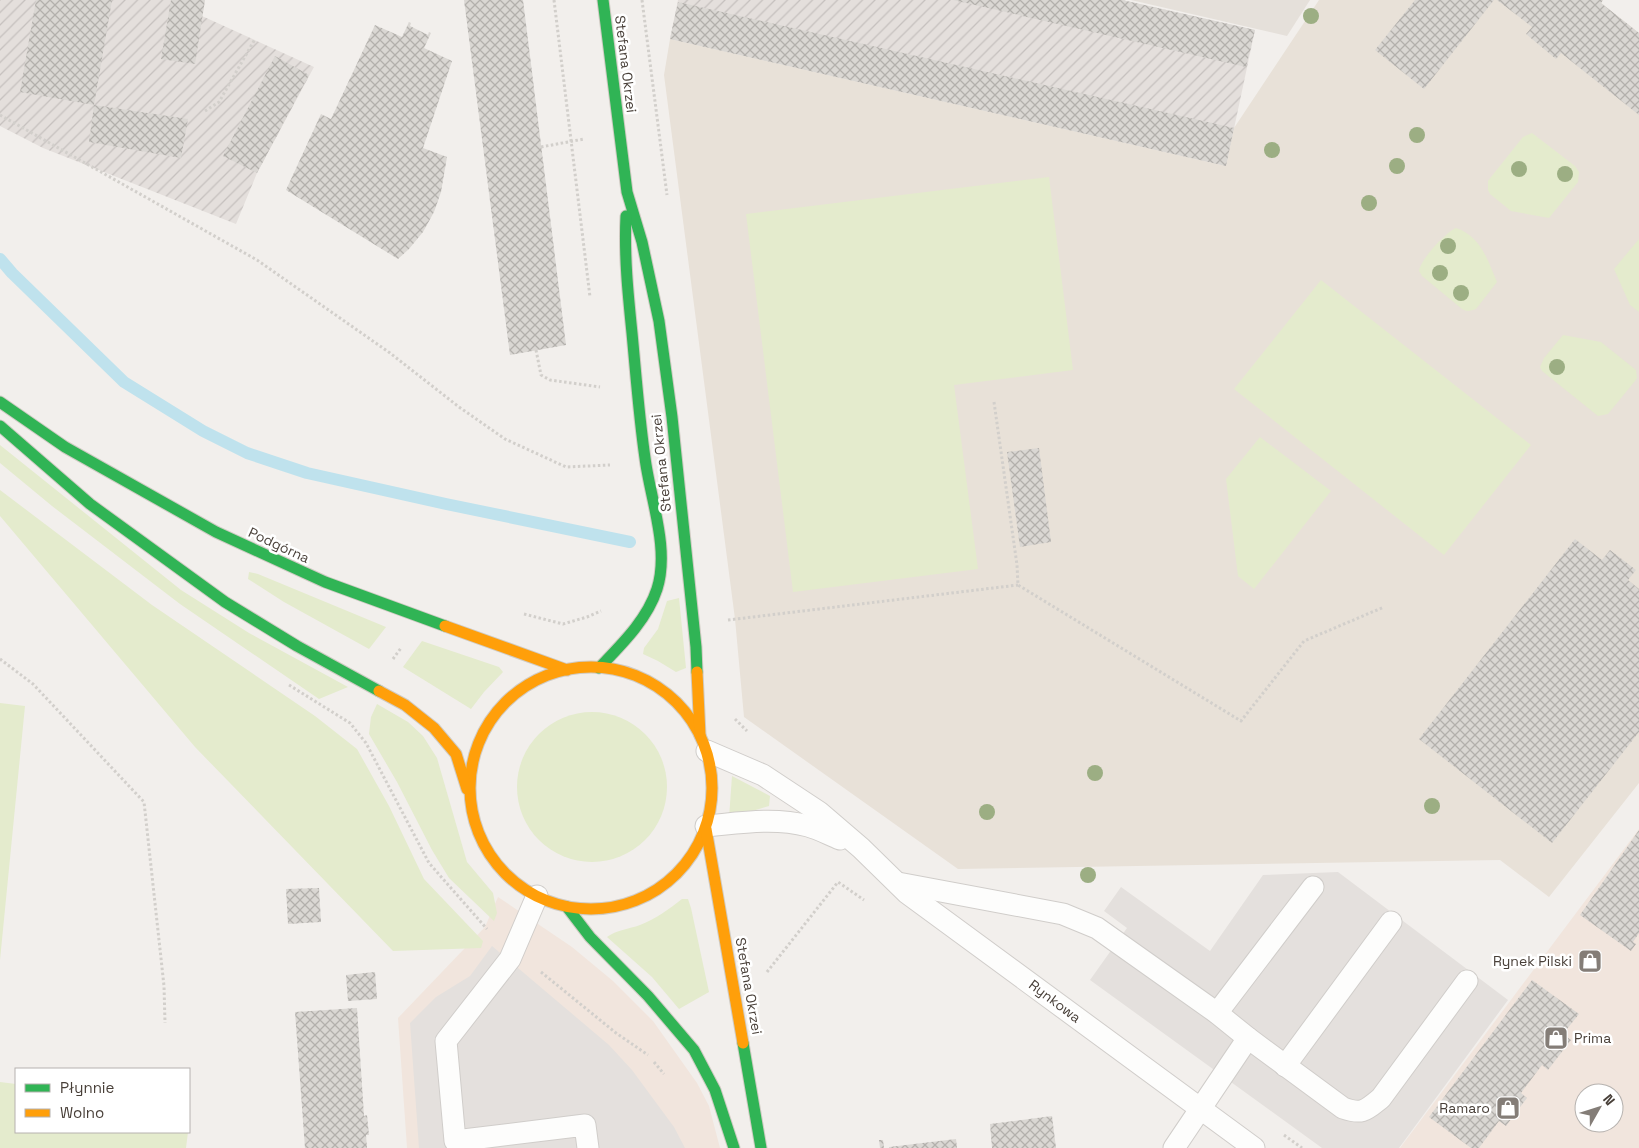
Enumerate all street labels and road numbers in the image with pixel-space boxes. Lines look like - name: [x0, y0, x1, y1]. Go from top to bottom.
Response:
- street label: Stefana Okrzei: [611, 14, 641, 114]
- street label: Stefana Okrzei: [647, 413, 675, 513]
- street label: Podgórna: [246, 523, 312, 567]
- street label: Stefana Okrzei: [732, 936, 766, 1036]
- street label: Rynkowa: [1025, 976, 1085, 1026]

